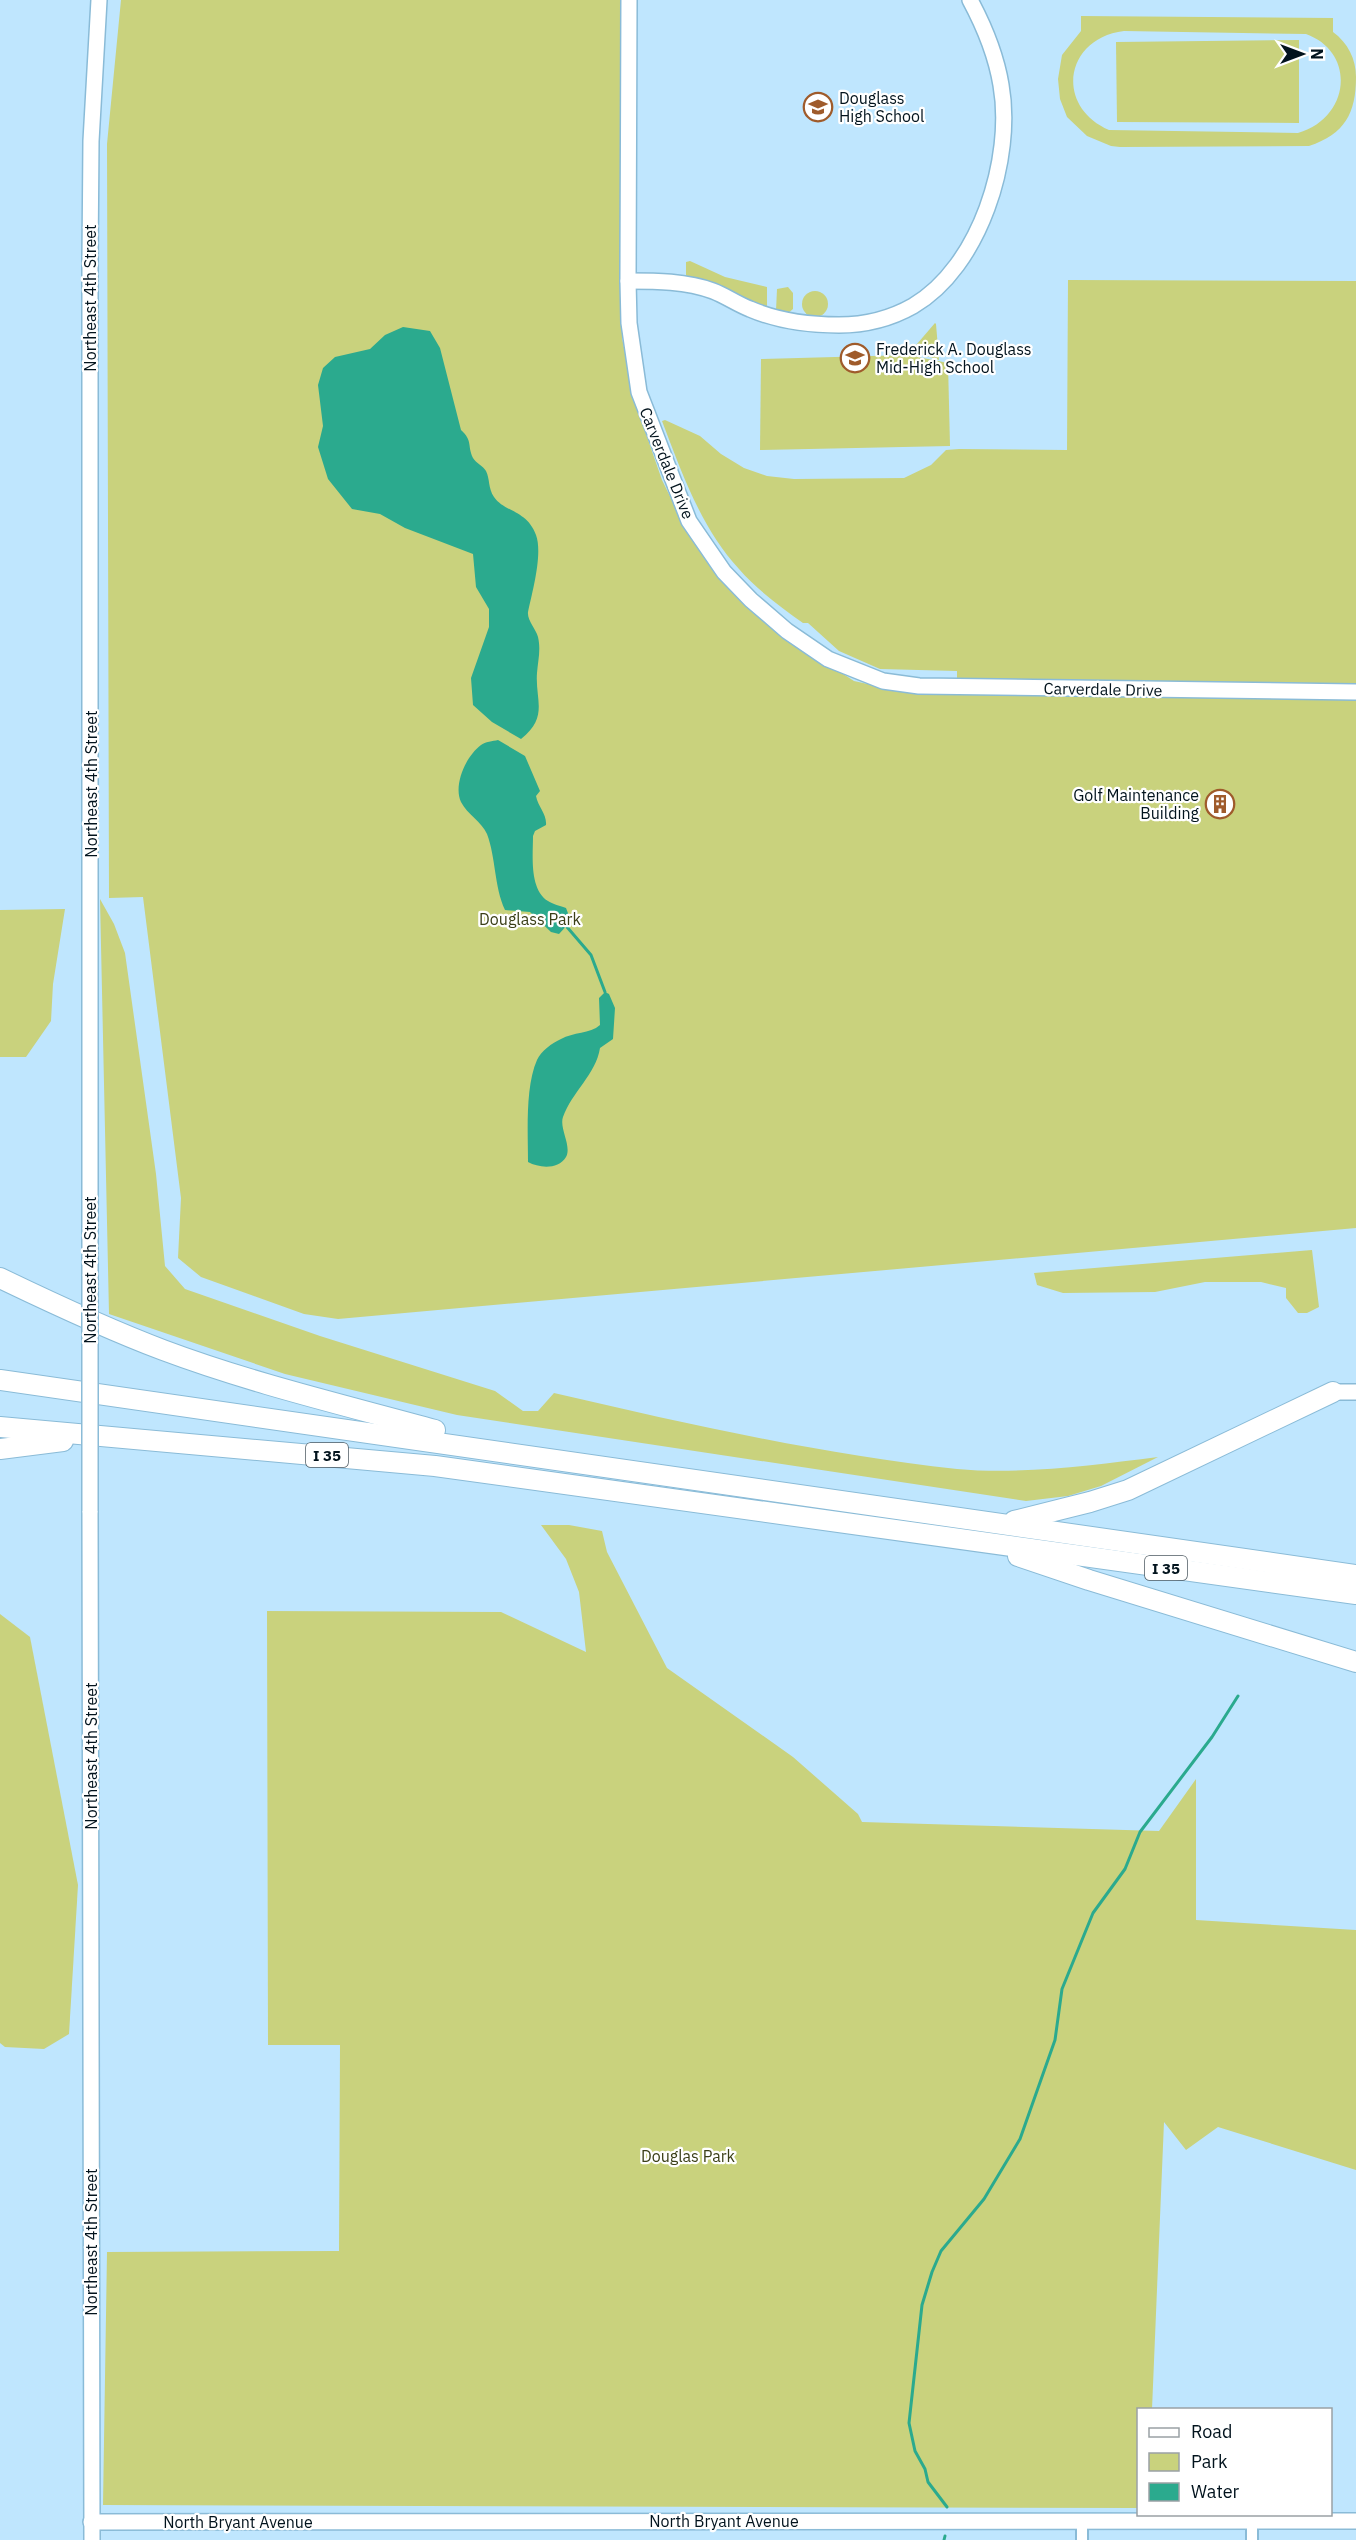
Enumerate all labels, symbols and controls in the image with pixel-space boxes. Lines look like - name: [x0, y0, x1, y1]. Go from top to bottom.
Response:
- north arrow: [1272, 24, 1332, 84]
- text: N: [1307, 48, 1327, 60]
- place label: Douglass High School: [839, 88, 924, 126]
- school or university icon: Douglass High School: [802, 91, 834, 123]
- street label: Northeast 4th Street: [80, 224, 100, 372]
- place label: Frederick A. Douglass Mid-High School: [876, 339, 1032, 377]
- school or university icon: Frederick A. Douglass Mid-High School: [839, 342, 871, 374]
- street label: Carverdale Drive: [635, 404, 699, 522]
- street label: Carverdale Drive: [1043, 678, 1163, 700]
- street label: Northeast 4th Street: [81, 710, 101, 858]
- place label: Golf Maintenance Building: [1073, 785, 1200, 823]
- building icon: Golf Maintenance Building: [1204, 788, 1236, 820]
- park label: Douglass Park: [479, 909, 581, 929]
- street label: Northeast 4th Street: [80, 1196, 100, 1344]
- road number: I 35: [306, 1443, 348, 1467]
- road number: I 35: [1145, 1556, 1187, 1580]
- street label: Northeast 4th Street: [81, 1682, 101, 1830]
- park label: Douglas Park: [641, 2146, 736, 2166]
- street label: Northeast 4th Street: [81, 2168, 101, 2316]
- legend: [1137, 2408, 1332, 2516]
- text: Road: [1191, 2420, 1232, 2443]
- text: Park: [1191, 2450, 1228, 2473]
- text: Water: [1191, 2480, 1240, 2503]
- street label: North Bryant Avenue: [649, 2511, 799, 2531]
- street label: North Bryant Avenue: [163, 2512, 313, 2532]

